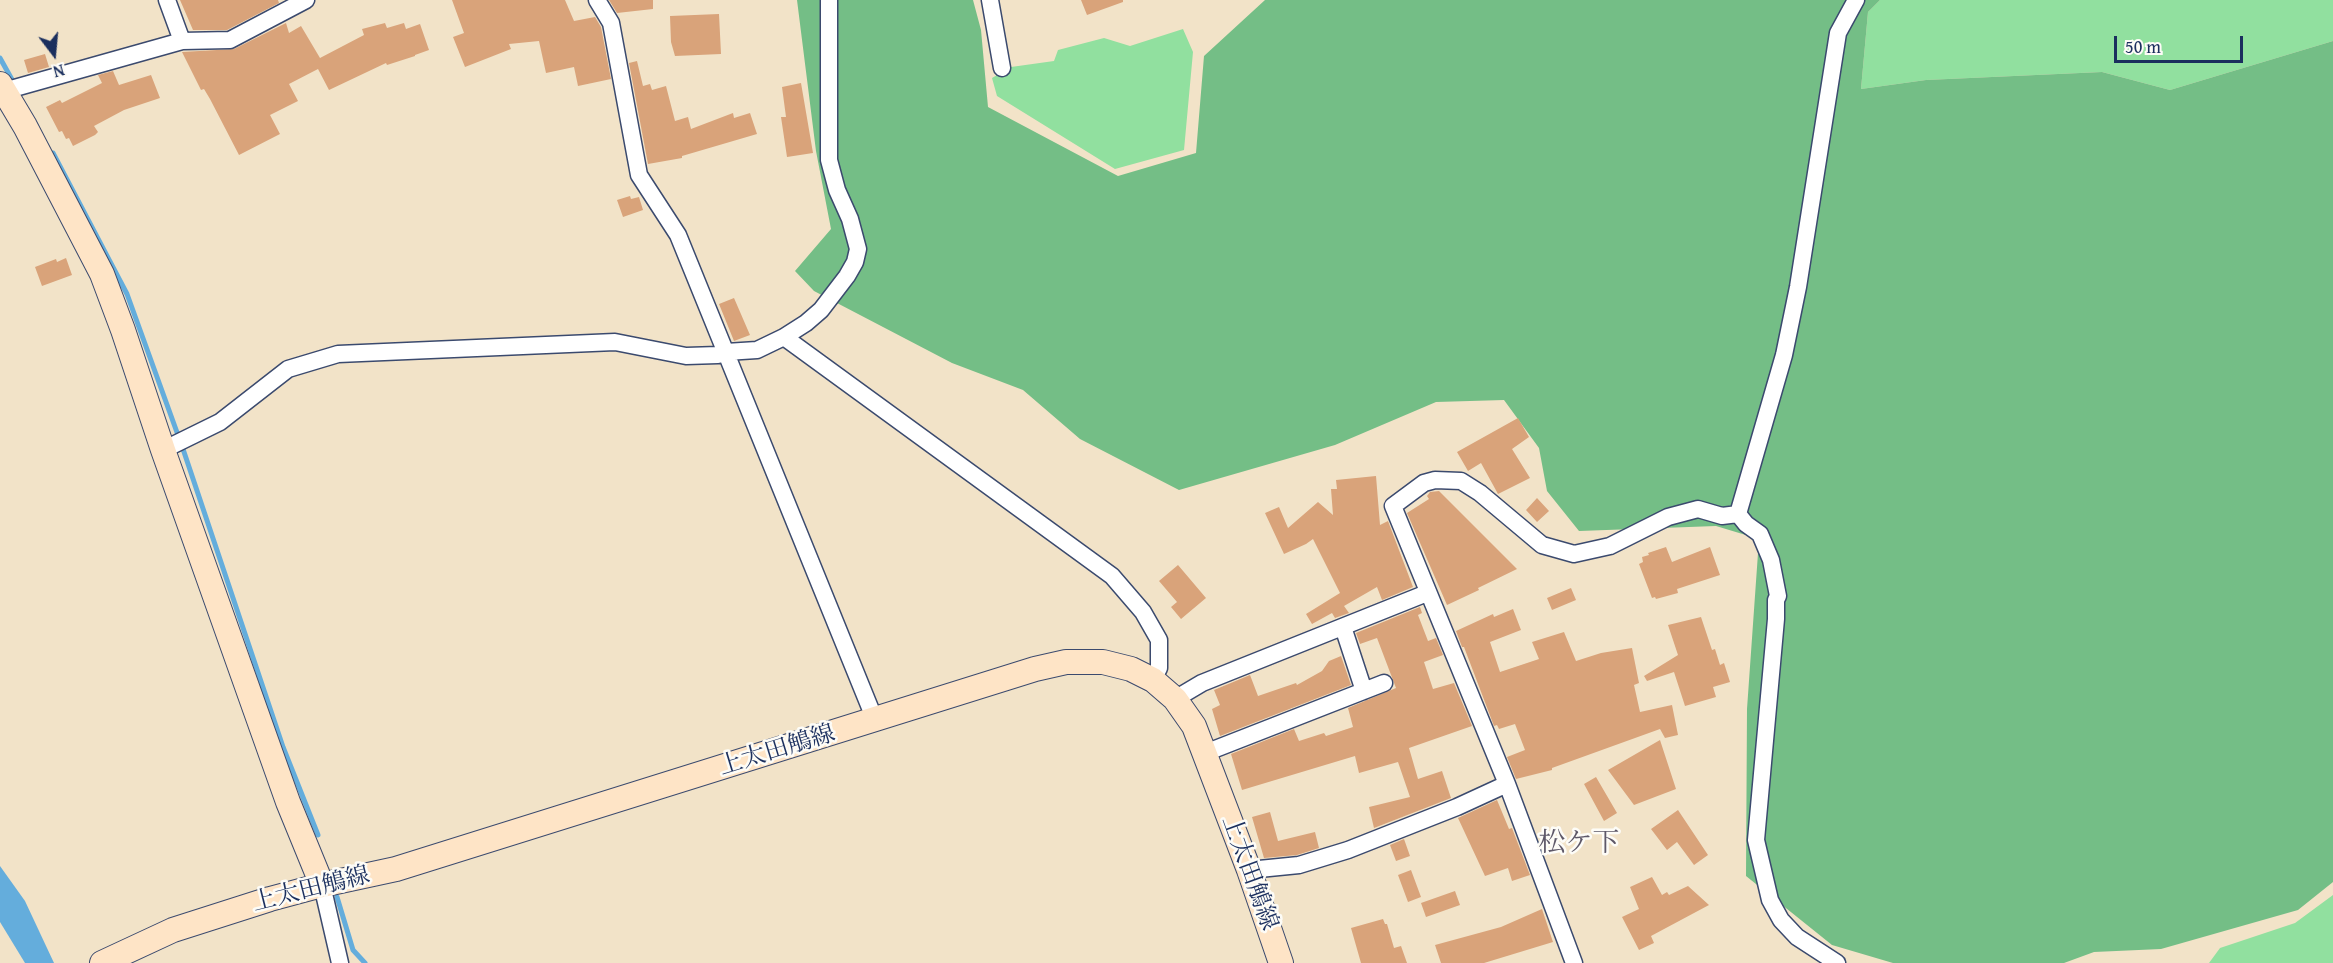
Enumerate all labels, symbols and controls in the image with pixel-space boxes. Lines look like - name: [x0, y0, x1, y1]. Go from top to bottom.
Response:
- north arrow: [24, 24, 84, 84]
- scale bar: [2117, 24, 2246, 62]
- text: 50 m: [2125, 33, 2161, 60]
- text: N: [51, 58, 67, 84]
- street label: 上太田鵤線: [715, 720, 839, 782]
- street label: 上太田鵤線: [1215, 812, 1283, 934]
- district label: 松ケ下: [1539, 828, 1619, 860]
- street label: 上太田鵤線: [249, 862, 373, 918]

